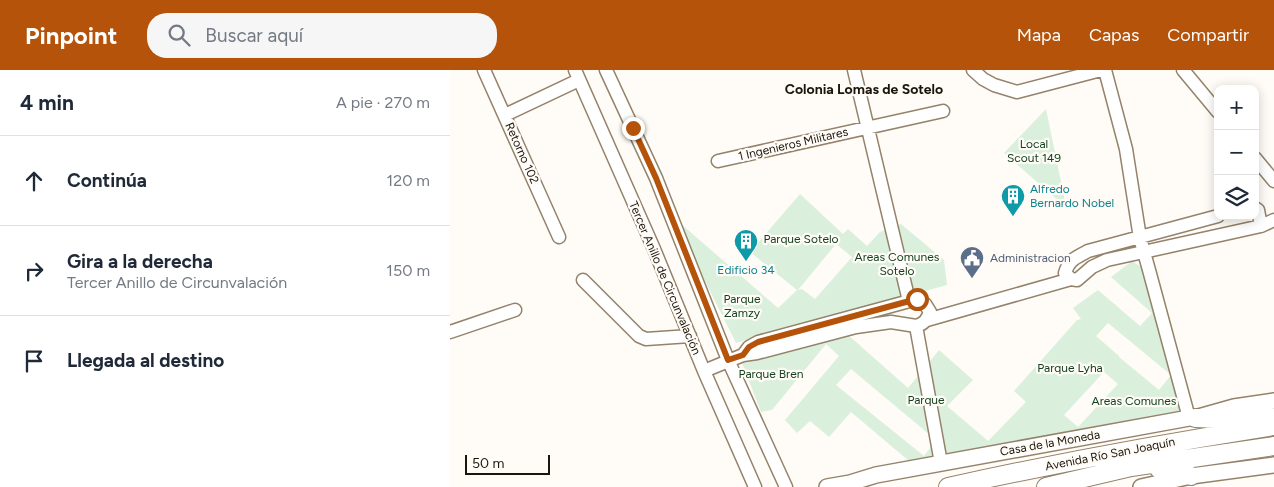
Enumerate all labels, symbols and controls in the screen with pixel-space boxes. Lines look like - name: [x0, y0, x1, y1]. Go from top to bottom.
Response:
- search box: [147, 13, 497, 58]
- text: Pinpoint: [25, 21, 117, 50]
- icon: search: [165, 21, 193, 49]
- text: Buscar aquí: [205, 24, 303, 47]
- text: Mapa: [1017, 24, 1061, 46]
- text: Capas: [1089, 24, 1139, 46]
- text: Compartir: [1167, 24, 1249, 46]
- district label: Colonia Lomas de Sotelo: [785, 81, 943, 98]
- map controls: [1214, 85, 1259, 220]
- button: +: [1214, 85, 1259, 130]
- text: 4 min: [20, 90, 74, 115]
- text: A pie · 270 m: [336, 93, 430, 112]
- route end: [622, 117, 645, 140]
- street label: Retorno 102: [502, 120, 542, 186]
- street label: 1 Ingenieros Militares: [737, 124, 850, 163]
- button: −: [1214, 130, 1259, 175]
- park label: Local Scout 149: [1007, 137, 1061, 165]
- icon: ahead: [20, 167, 48, 195]
- text: Continúa: [67, 169, 147, 192]
- text: 120 m: [387, 171, 430, 190]
- button: layers: [1214, 175, 1259, 220]
- place label: Alfredo Bernardo Nobel: [1030, 182, 1114, 210]
- building icon: Alfredo Bernardo Nobel: [1000, 183, 1026, 217]
- street label: Tercer Anillo de Circunvalación: [626, 199, 704, 357]
- building icon: Edificio 34: [733, 228, 759, 262]
- park label: Parque Sotelo: [763, 232, 839, 246]
- public building icon: Administracion: [959, 245, 985, 279]
- text: Gira a la derecha: [67, 250, 213, 273]
- park label: Areas Comunes Sotelo: [855, 250, 940, 278]
- place label: Administracion: [990, 251, 1071, 265]
- icon: right: [20, 257, 48, 285]
- text: 150 m: [386, 261, 430, 280]
- place label: Edificio 34: [717, 263, 775, 277]
- text: Tercer Anillo de Circunvalación: [67, 273, 287, 292]
- route start: [906, 288, 929, 311]
- park label: Parque Zamzy: [723, 292, 761, 320]
- icon: arrive: [20, 347, 48, 375]
- text: Llegada al destino: [67, 349, 224, 372]
- park label: Parque Lyha: [1037, 361, 1103, 375]
- park label: Parque Bren: [739, 367, 804, 381]
- park label: Parque: [907, 393, 945, 407]
- park label: Areas Comunes: [1092, 394, 1177, 408]
- street label: Casa de la Moneda: [999, 427, 1101, 459]
- street label: Avenida Río San Joaquín: [1044, 434, 1176, 473]
- scale bar: [465, 452, 550, 475]
- text: 50 m: [472, 455, 504, 472]

